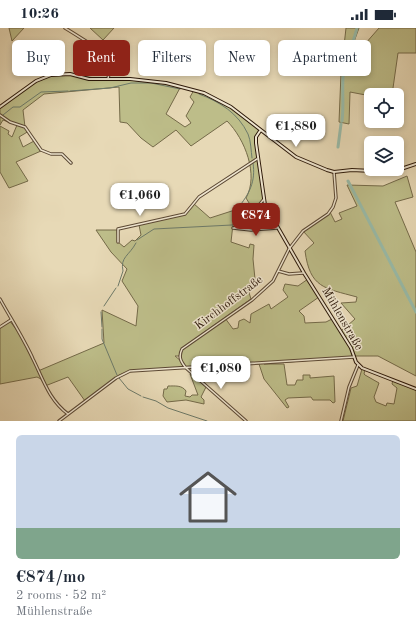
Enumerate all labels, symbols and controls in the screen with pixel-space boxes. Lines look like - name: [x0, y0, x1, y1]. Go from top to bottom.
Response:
- text: 10:26: [20, 7, 59, 22]
- chip: Buy: [12, 40, 65, 76]
- chip: Rent: [73, 40, 130, 76]
- chip: Filters: [138, 40, 206, 76]
- chip: New: [214, 40, 270, 76]
- chip: Apartment: [278, 40, 371, 76]
- map controls: [364, 88, 404, 176]
- button: locate: [364, 88, 404, 128]
- pin: €1,880: [263, 114, 329, 148]
- text: €1,880: [275, 120, 317, 133]
- button: layers: [364, 136, 404, 176]
- pin: €1,060: [107, 183, 173, 217]
- text: €1,060: [119, 189, 161, 202]
- pin: €874: [232, 203, 280, 237]
- text: €874: [241, 209, 271, 222]
- street label: Kirchhoffstraße: [193, 273, 266, 332]
- street label: Mühlenstraße: [319, 286, 365, 353]
- pin: €1,080: [188, 356, 254, 390]
- text: €1,080: [200, 362, 242, 375]
- icon: home: [172, 461, 244, 533]
- text: €874/mo: [16, 569, 85, 586]
- text: 2 rooms · 52 m²: [16, 589, 106, 602]
- text: Mühlenstraße: [16, 605, 92, 618]

